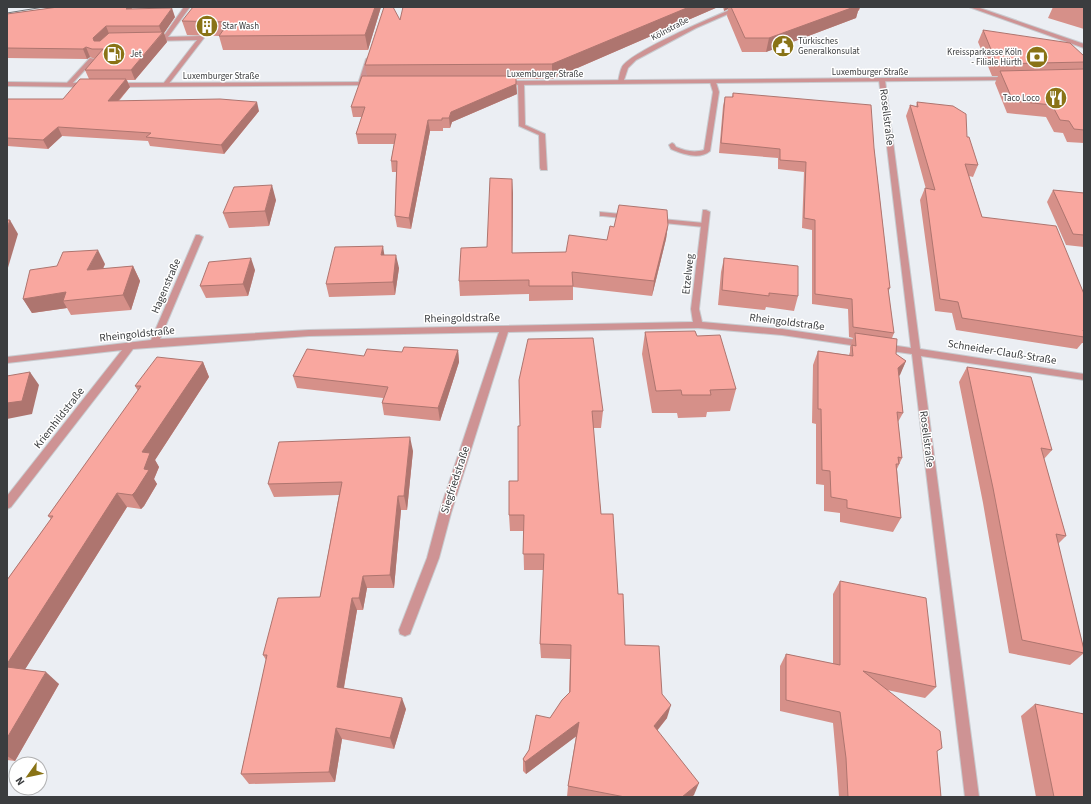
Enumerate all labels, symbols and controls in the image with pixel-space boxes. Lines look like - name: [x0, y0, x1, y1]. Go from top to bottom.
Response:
- building icon: Star Wash: [194, 13, 220, 39]
- street label: Kölnstraße: [649, 13, 692, 44]
- place label: Star Wash: [222, 20, 259, 33]
- public building icon: Türkisches Generalkonsulat: [770, 33, 796, 59]
- place label: Türkisches Generalkonsulat: [798, 35, 860, 58]
- fuel station icon: Jet: [101, 41, 127, 67]
- bank icon: Kreissparkasse Köln - Filiale Hürth: [1024, 44, 1050, 70]
- place label: Kreissparkasse Köln - Filiale Hürth: [947, 46, 1022, 69]
- place label: Jet: [130, 48, 142, 61]
- street label: Luxemburger Straße: [832, 66, 909, 79]
- street label: Luxemburger Straße: [507, 68, 584, 81]
- street label: Luxemburger Straße: [183, 70, 260, 83]
- restaurant icon: Taco Loco: [1043, 85, 1069, 111]
- street label: Rosellstraße: [876, 88, 898, 147]
- place label: Taco Loco: [1003, 92, 1040, 105]
- street label: Etzelweg: [678, 252, 698, 295]
- street label: Hagenstraße: [148, 256, 185, 316]
- street label: Rheingoldstraße: [424, 310, 501, 326]
- street label: Rheingoldstraße: [749, 310, 826, 334]
- street label: Rheingoldstraße: [99, 323, 176, 345]
- street label: Schneider-Clauß-Straße: [947, 336, 1058, 368]
- street label: Kriemhildstraße: [30, 384, 88, 452]
- street label: Rosellstraße: [916, 410, 938, 469]
- street label: Siegfriedstraße: [437, 444, 473, 515]
- north arrow: [8, 756, 48, 796]
- text: N: [12, 774, 28, 788]

